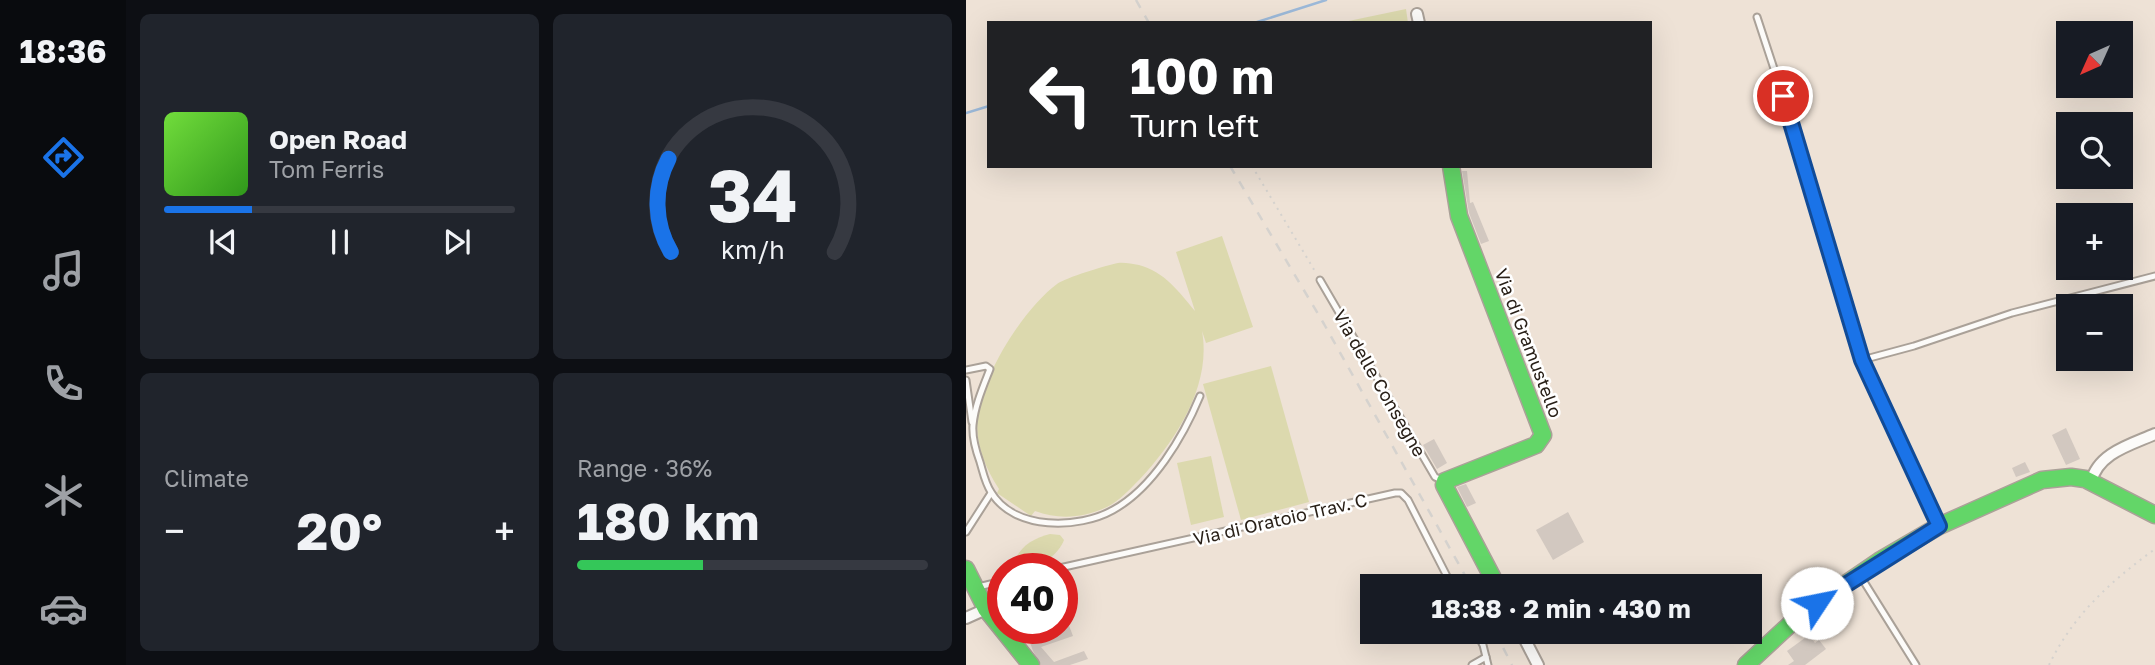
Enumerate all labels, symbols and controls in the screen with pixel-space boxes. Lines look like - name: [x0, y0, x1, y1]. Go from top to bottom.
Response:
- north arrow: [2056, 21, 2133, 98]
- map controls: [2056, 21, 2133, 371]
- text: 18:36: [19, 32, 107, 70]
- text: 100 m: [1130, 46, 1274, 105]
- icon: left: [1015, 49, 1106, 140]
- pin: [1753, 66, 1813, 126]
- icon: arrive: [1764, 77, 1802, 115]
- text: Turn left: [1130, 106, 1259, 144]
- button: search: [2056, 112, 2133, 189]
- text: Open Road: [269, 124, 407, 155]
- icon: directions: [39, 133, 88, 182]
- text: 34: [708, 152, 797, 239]
- text: Tom Ferris: [269, 155, 384, 183]
- button: +: [2056, 203, 2133, 280]
- icon: previous: [204, 223, 242, 261]
- icon: pause: [321, 223, 359, 261]
- icon: next: [438, 223, 476, 261]
- text: km/h: [721, 234, 784, 265]
- icon: music: [39, 246, 88, 295]
- street label: Via di Gramustello: [1490, 265, 1568, 421]
- button: −: [2056, 294, 2133, 371]
- street label: Via delle Consegne: [1329, 306, 1431, 460]
- icon: phone: [39, 359, 88, 408]
- text: Range · 36%: [577, 454, 712, 482]
- text: Climate: [164, 464, 249, 492]
- icon: climate: [39, 471, 88, 520]
- street label: Via di Oratoio Trav. C: [1191, 488, 1369, 550]
- text: 180 km: [577, 489, 760, 551]
- text: 20°: [297, 499, 382, 561]
- text: −: [164, 508, 185, 553]
- text: +: [494, 508, 515, 553]
- speed limit sign: 40: [987, 553, 1078, 644]
- position arrow: [1780, 566, 1854, 640]
- icon: car: [39, 584, 88, 633]
- text: 18:38 · 2 min · 430 m: [1431, 593, 1691, 624]

